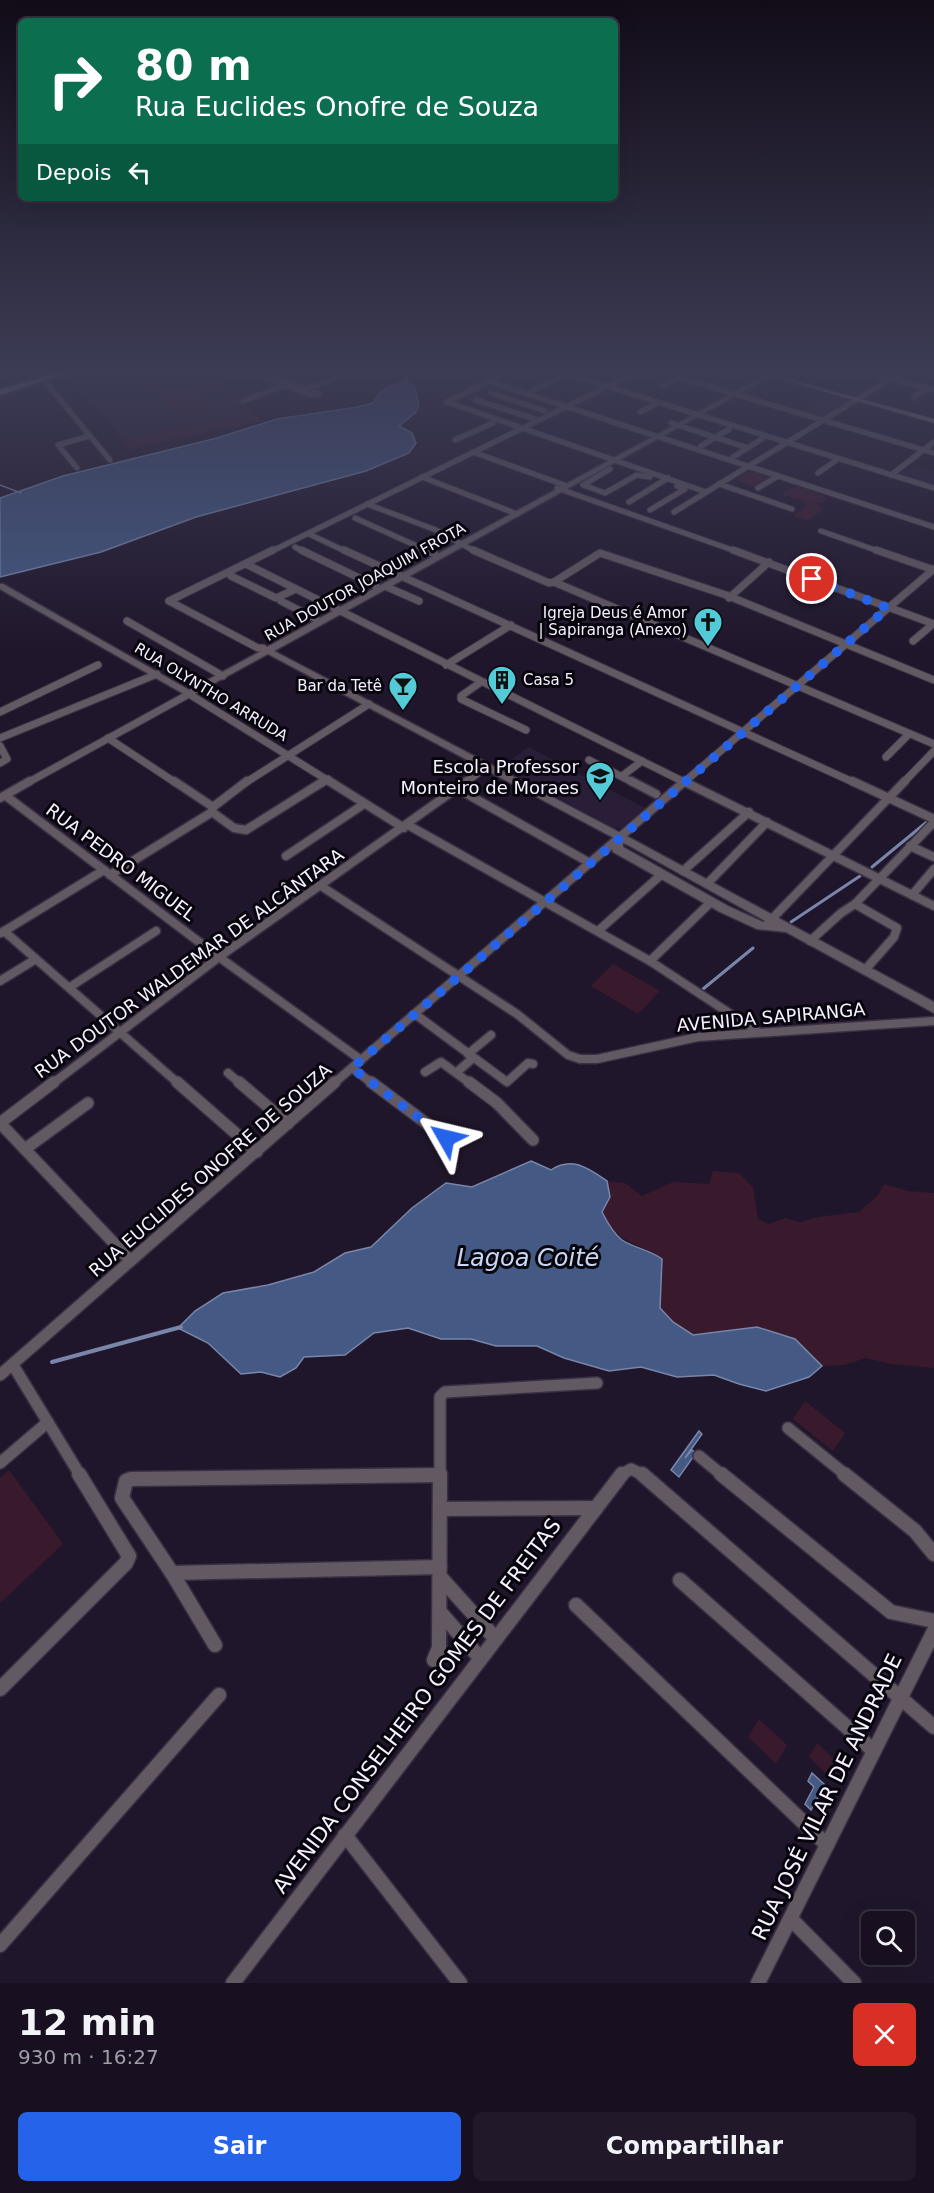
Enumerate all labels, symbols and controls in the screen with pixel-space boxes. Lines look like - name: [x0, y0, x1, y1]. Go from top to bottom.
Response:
- text: 80 m: [135, 41, 252, 90]
- icon: right: [36, 42, 114, 120]
- text: Rua Euclides Onofre de Souza: [135, 91, 539, 122]
- icon: left: [123, 156, 156, 189]
- text: Depois: [36, 160, 111, 185]
- street label: RUA DOUTOR JOAQUIM FROTA: [261, 519, 469, 645]
- pin: [786, 553, 837, 604]
- icon: arrive: [795, 562, 828, 595]
- place label: Igreja Deus é Amor | Sapiranga (Anexo): [538, 604, 688, 639]
- church icon: Igreja Deus é Amor | Sapiranga (Anexo): [692, 606, 724, 648]
- street label: RUA OLYNTHO ARRUDA: [131, 639, 292, 745]
- building icon: Casa 5: [486, 664, 518, 706]
- bar icon: Bar da Tetê: [387, 670, 419, 712]
- place label: Casa 5: [523, 671, 574, 689]
- place label: Bar da Tetê: [297, 677, 382, 695]
- place label: Escola Professor Monteiro de Moraes: [401, 756, 580, 798]
- school or university icon: Escola Professor Monteiro de Moraes: [584, 760, 616, 802]
- street label: RUA PEDRO MIGUEL: [42, 799, 200, 925]
- street label: RUA DOUTOR WALDEMAR DE ALCÂNTARA: [31, 843, 348, 1082]
- street label: AVENIDA SAPIRANGA: [676, 998, 867, 1036]
- street label: RUA EUCLIDES ONOFRE DE SOUZA: [84, 1059, 336, 1281]
- position arrow: [414, 1106, 478, 1170]
- water label: Lagoa Coité: [457, 1244, 599, 1272]
- street label: AVENIDA CONSELHEIRO GOMES DE FREITAS: [268, 1514, 566, 1898]
- street label: RUA JOSÉ VILAR DE ANDRADE: [746, 1650, 907, 1944]
- map controls: [861, 1911, 915, 1965]
- button: search: [861, 1911, 915, 1965]
- text: 12 min: [18, 2002, 156, 2043]
- button: close: [853, 2003, 916, 2066]
- text: 930 m · 16:27: [18, 2045, 159, 2069]
- button: Sair: [18, 2112, 461, 2181]
- button: Compartilhar: [473, 2112, 916, 2181]

